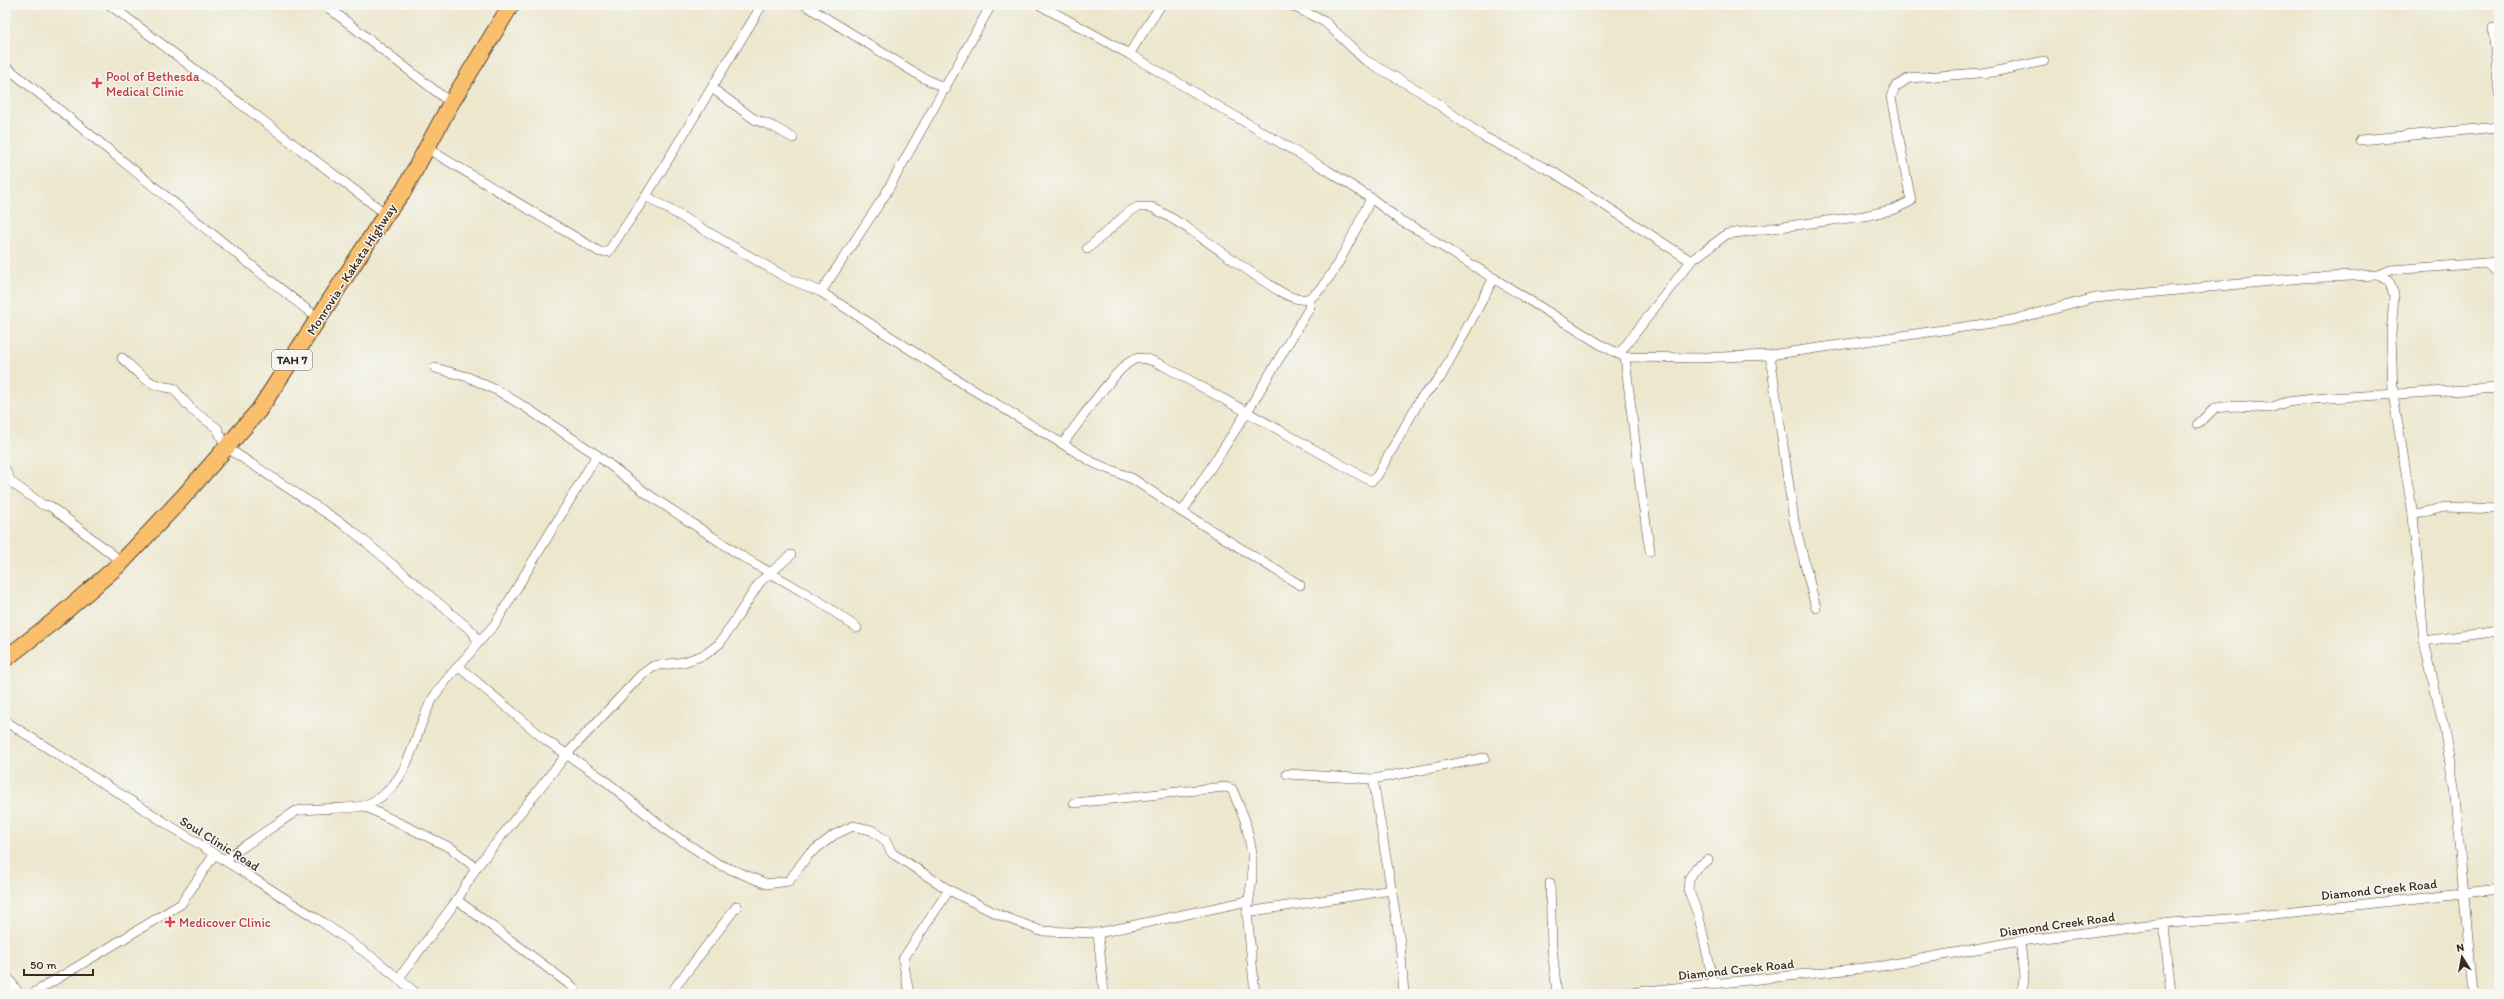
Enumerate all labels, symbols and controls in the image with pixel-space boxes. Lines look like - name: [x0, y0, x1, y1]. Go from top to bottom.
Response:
- place label: Pool of Bethesda Medical Clinic: [106, 69, 200, 99]
- marker: Pool of Bethesda Medical Clinic: [91, 77, 103, 89]
- street label: Monrovia - Kakata Highway: [303, 201, 399, 338]
- road number: TAH 7: [272, 350, 312, 370]
- street label: Soul Clinic Road: [177, 813, 262, 874]
- street label: Diamond Creek Road: [2320, 876, 2438, 903]
- street label: Diamond Creek Road: [1998, 909, 2116, 940]
- place label: Medicover Clinic: [179, 915, 271, 930]
- marker: Medicover Clinic: [164, 916, 176, 928]
- north arrow: [2442, 937, 2482, 977]
- text: N: [2455, 941, 2465, 955]
- scale bar: [24, 951, 93, 977]
- street label: Diamond Creek Road: [1677, 956, 1795, 983]
- text: 50 m: [30, 958, 56, 972]

